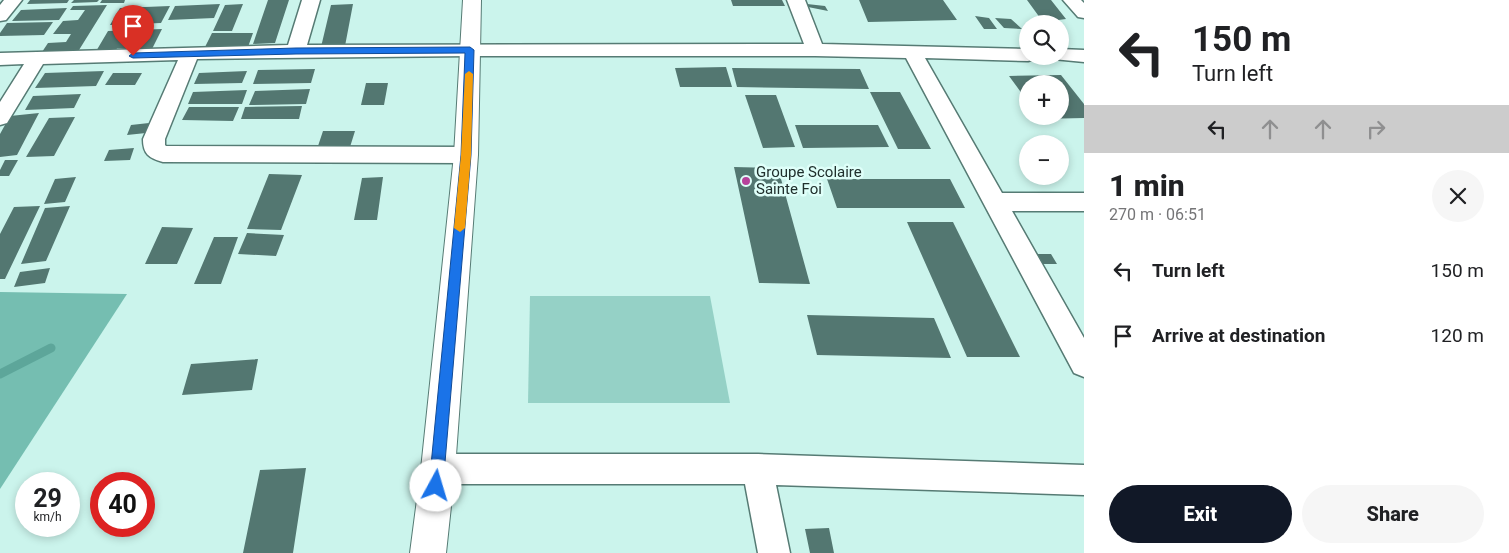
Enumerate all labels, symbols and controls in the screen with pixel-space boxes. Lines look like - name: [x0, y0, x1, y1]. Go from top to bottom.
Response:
- pin: [112, 5, 154, 56]
- icon: arrive: [119, 12, 147, 40]
- map controls: [1019, 15, 1069, 185]
- button: search: [1019, 15, 1069, 65]
- text: 150 m: [1192, 19, 1291, 60]
- icon: left: [1109, 20, 1174, 85]
- text: Turn left: [1192, 61, 1273, 86]
- button: +: [1019, 75, 1069, 125]
- icon: left: [1203, 115, 1231, 143]
- icon: ahead: [1256, 115, 1284, 143]
- icon: ahead: [1309, 115, 1337, 143]
- icon: right: [1362, 115, 1390, 143]
- button: −: [1019, 135, 1069, 185]
- place label: Groupe Scolaire Sainte Foi: [756, 163, 862, 198]
- text: 1 min: [1109, 168, 1185, 203]
- button: close: [1432, 170, 1484, 222]
- marker: Groupe Scolaire Sainte Foi: [740, 175, 752, 187]
- text: 270 m · 06:51: [1109, 205, 1206, 224]
- icon: left: [1109, 257, 1137, 285]
- text: Turn left: [1152, 259, 1225, 282]
- text: 150 m: [1431, 259, 1484, 282]
- icon: arrive: [1109, 322, 1137, 350]
- text: Arrive at destination: [1152, 324, 1325, 347]
- text: 120 m: [1431, 324, 1484, 347]
- position arrow: [409, 459, 461, 511]
- speed limit sign: 40: [90, 472, 155, 537]
- text: 29: [33, 484, 62, 513]
- button: Exit: [1109, 485, 1292, 543]
- button: Share: [1302, 485, 1484, 543]
- text: km/h: [33, 510, 62, 524]

